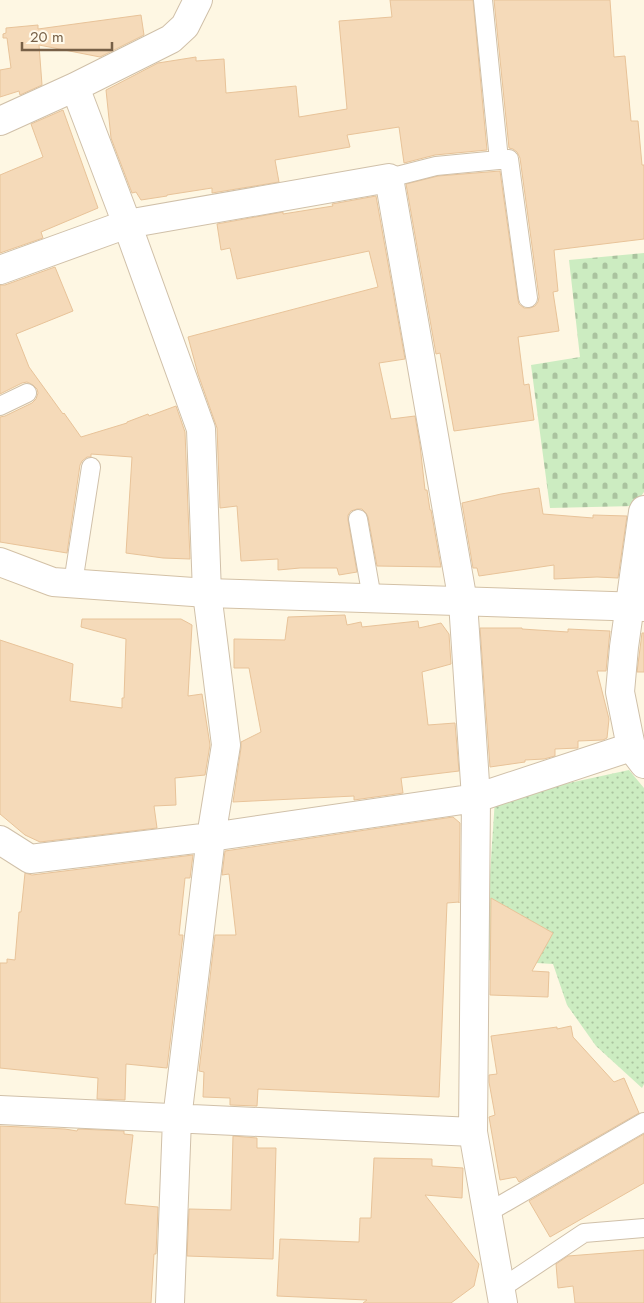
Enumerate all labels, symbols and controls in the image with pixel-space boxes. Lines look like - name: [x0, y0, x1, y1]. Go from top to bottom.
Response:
- scale bar: [22, 20, 112, 52]
- text: 20 m: [30, 26, 64, 48]

